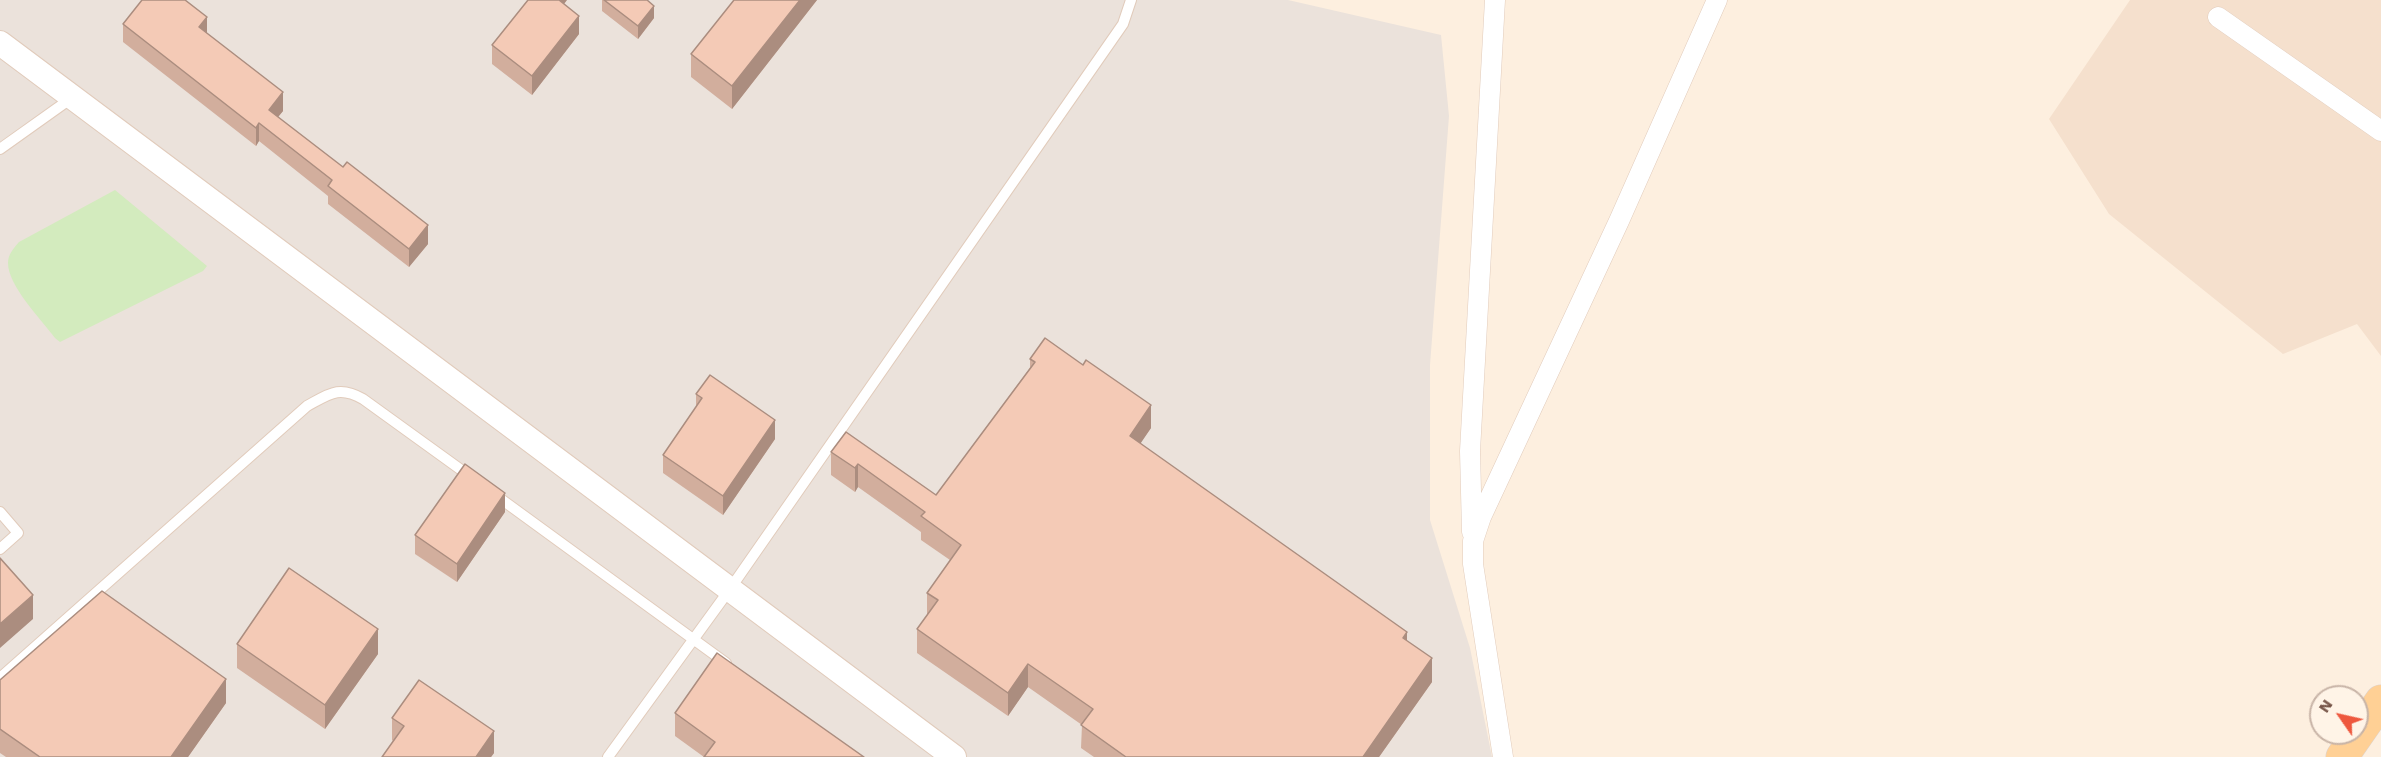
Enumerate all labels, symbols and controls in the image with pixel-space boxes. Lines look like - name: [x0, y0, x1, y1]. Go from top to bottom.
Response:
- north arrow: [2309, 685, 2369, 745]
- text: N: [2314, 696, 2337, 716]

